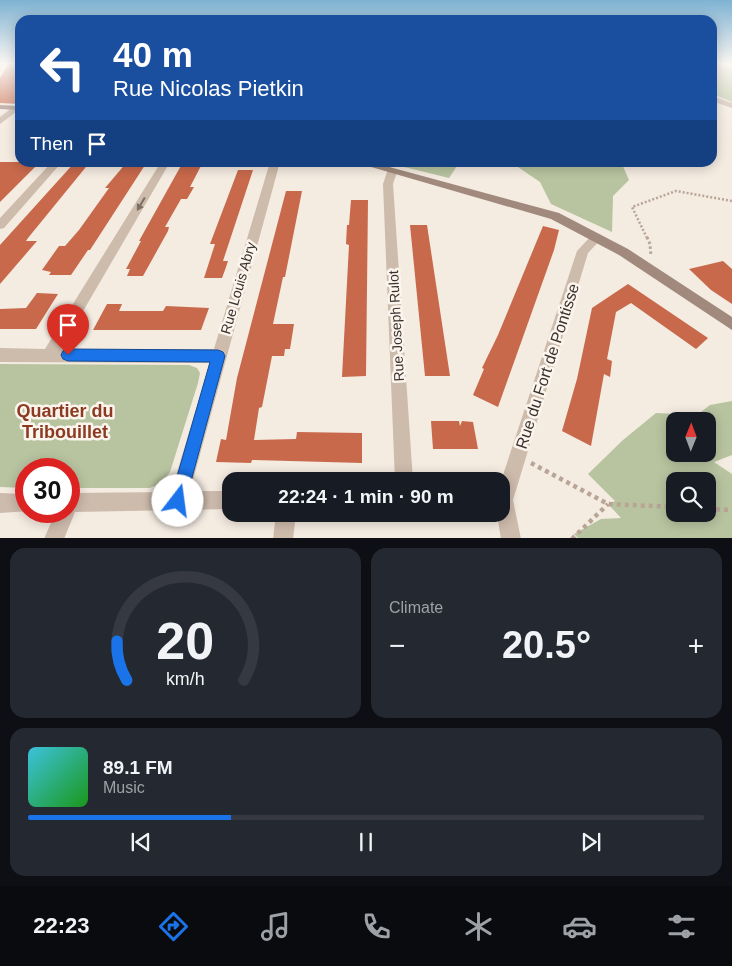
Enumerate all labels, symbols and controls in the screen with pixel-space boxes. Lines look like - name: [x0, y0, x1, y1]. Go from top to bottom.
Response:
- icon: left: [30, 35, 95, 100]
- text: 40 m: [113, 35, 193, 74]
- text: Rue Nicolas Pietkin: [113, 76, 304, 101]
- icon: arrive: [83, 130, 111, 158]
- text: Then: [30, 133, 73, 154]
- one-way arrow: [136, 198, 145, 211]
- street label: Rue Louis Abry: [217, 240, 259, 336]
- street label: Rue Joseph Rulot: [385, 270, 407, 382]
- street label: Rue du Fort de Pontisse: [513, 281, 582, 451]
- pin: [47, 304, 89, 355]
- icon: arrive: [54, 311, 82, 339]
- district label: Quartier du Tribouillet: [16, 401, 114, 442]
- north arrow: [666, 412, 716, 462]
- map controls: [666, 412, 716, 522]
- speed limit sign: 30: [15, 458, 80, 523]
- button: search: [666, 472, 716, 522]
- position arrow: [151, 474, 203, 526]
- text: 22:24 · 1 min · 90 m: [278, 486, 454, 507]
- text: Climate: [389, 599, 443, 616]
- text: 20: [157, 612, 214, 670]
- text: 20.5°: [502, 624, 591, 666]
- text: −: [389, 630, 405, 661]
- text: +: [688, 630, 704, 661]
- text: km/h: [166, 669, 205, 689]
- text: 89.1 FM: [103, 757, 173, 778]
- text: Music: [103, 779, 145, 796]
- icon: previous: [127, 828, 155, 856]
- icon: pause: [352, 828, 380, 856]
- icon: next: [577, 828, 605, 856]
- icon: directions: [156, 909, 191, 944]
- icon: music: [258, 909, 293, 944]
- icon: phone: [359, 909, 394, 944]
- icon: climate: [461, 909, 496, 944]
- icon: car: [562, 909, 597, 944]
- icon: filters: [664, 909, 699, 944]
- text: 22:23: [33, 913, 90, 938]

